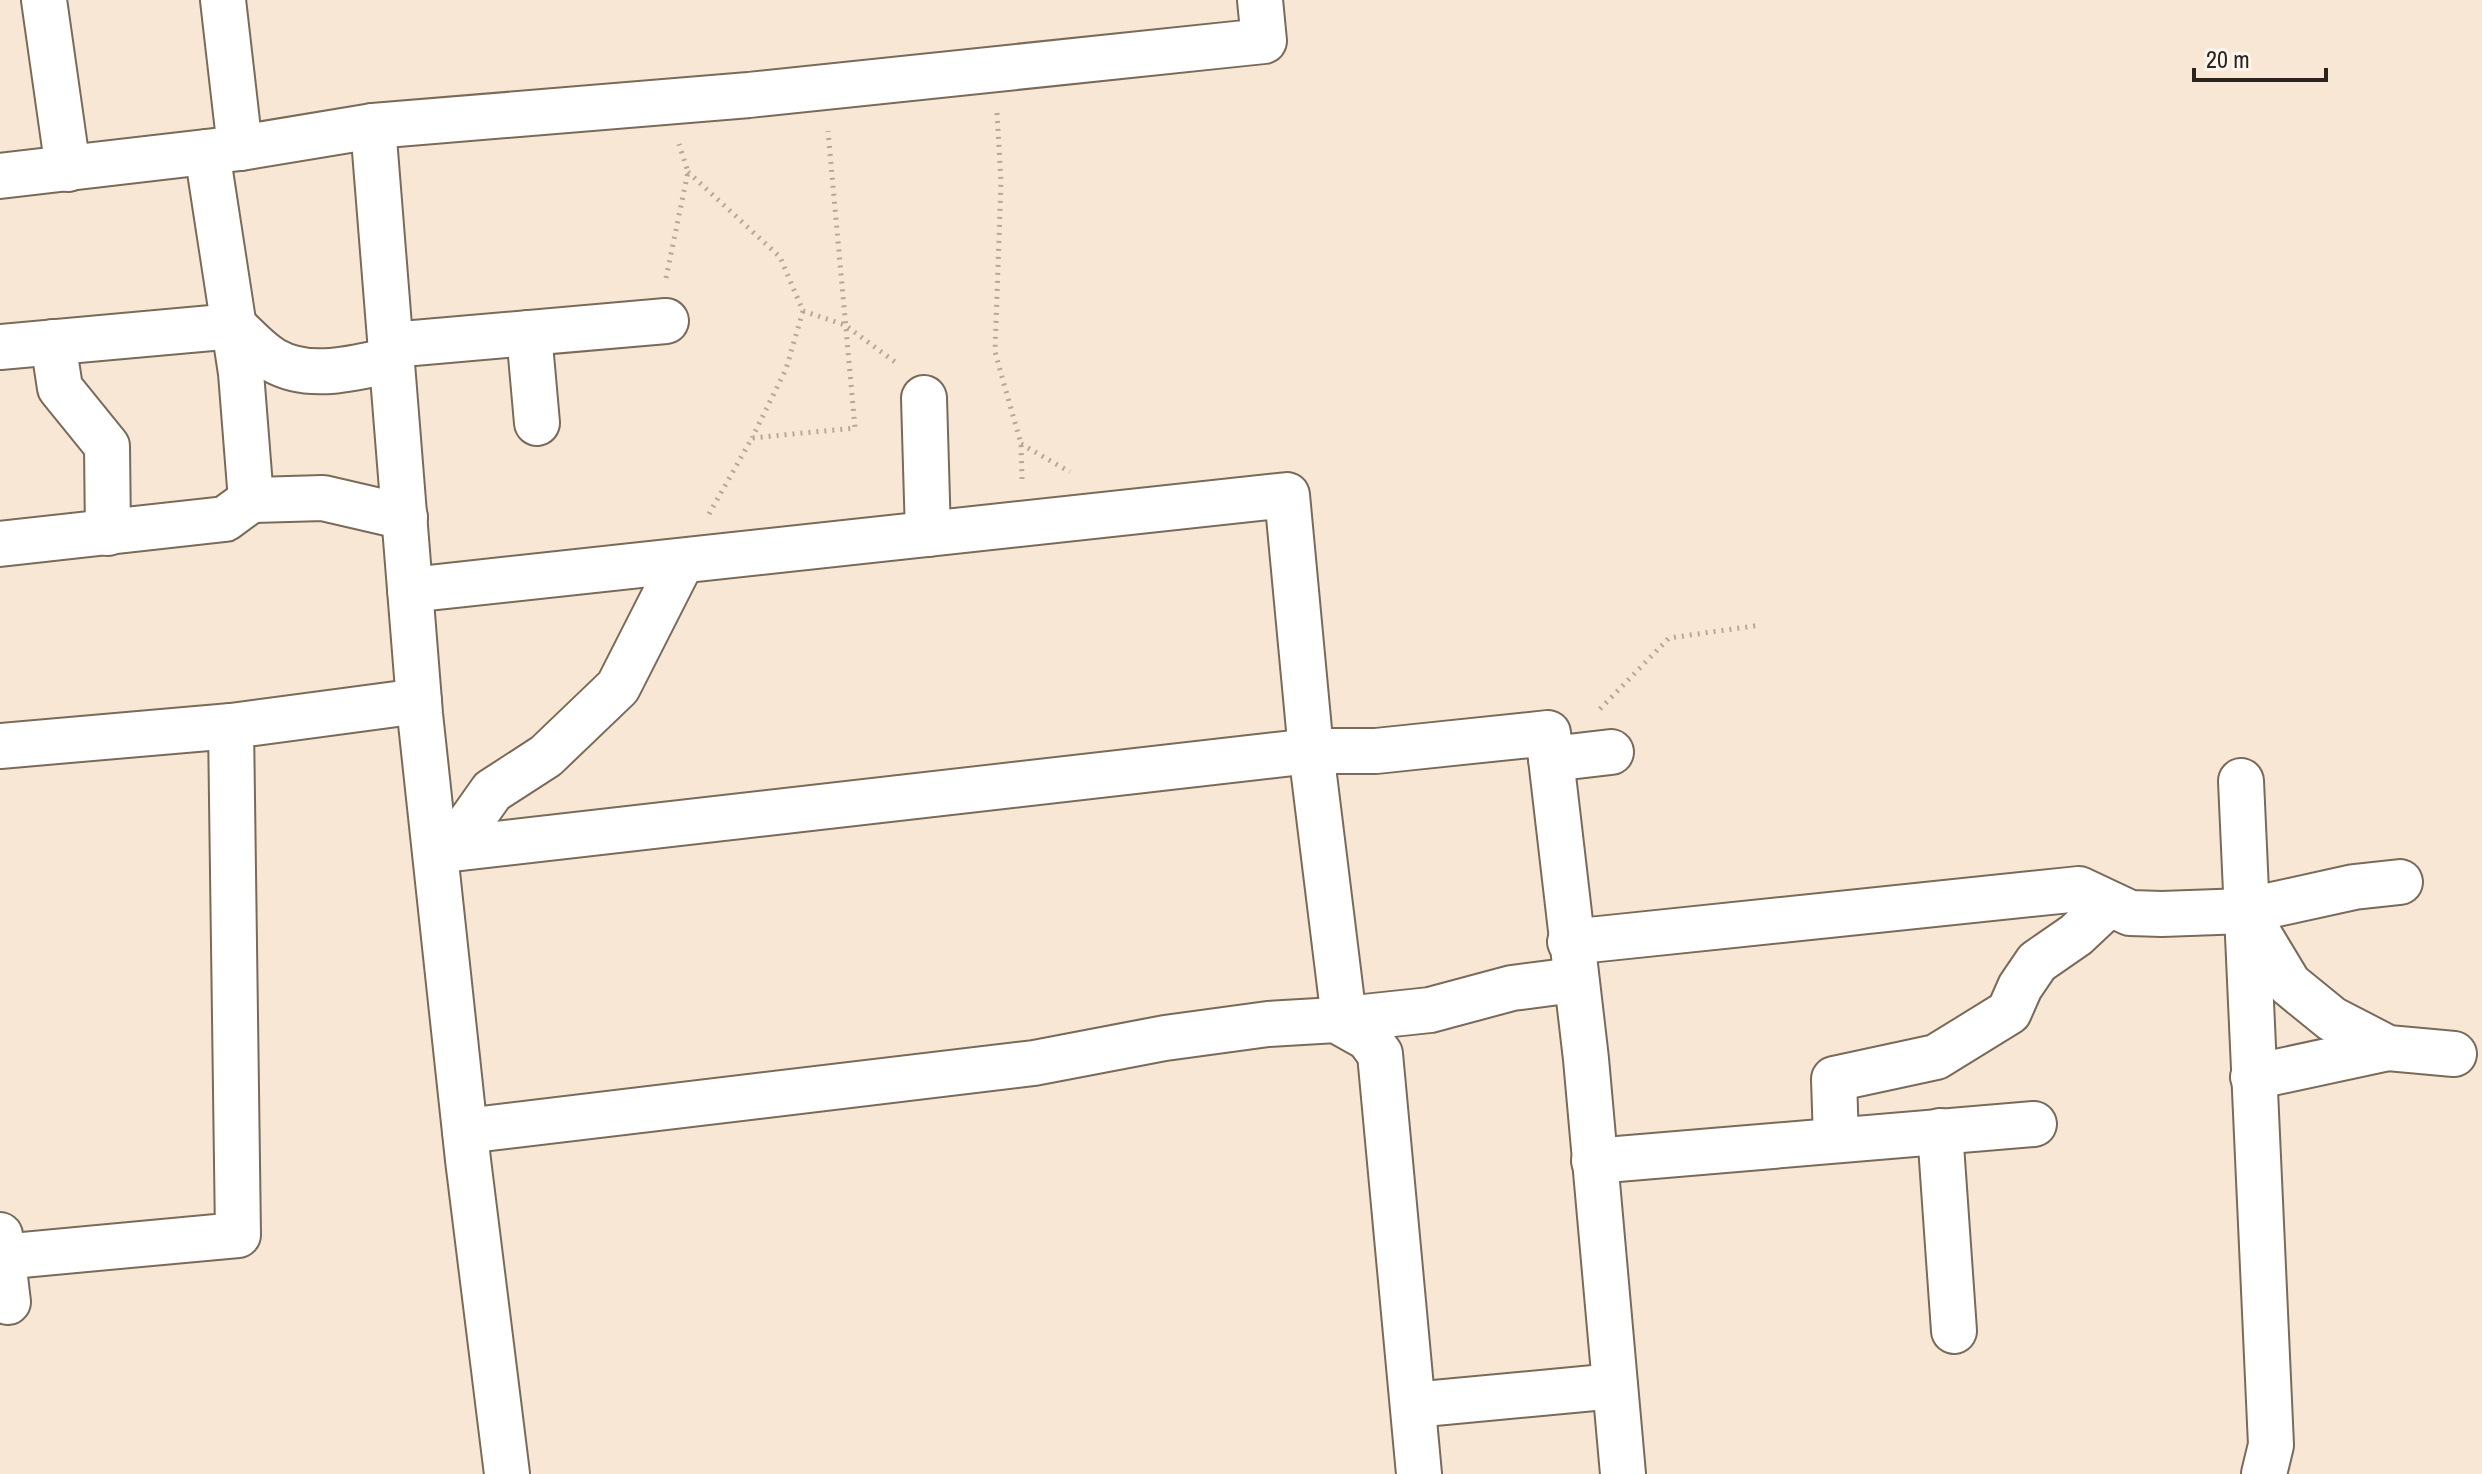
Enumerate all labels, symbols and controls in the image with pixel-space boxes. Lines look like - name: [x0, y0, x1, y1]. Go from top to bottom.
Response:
- scale bar: [2194, 32, 2326, 82]
- text: 20 m: [2206, 43, 2250, 75]

